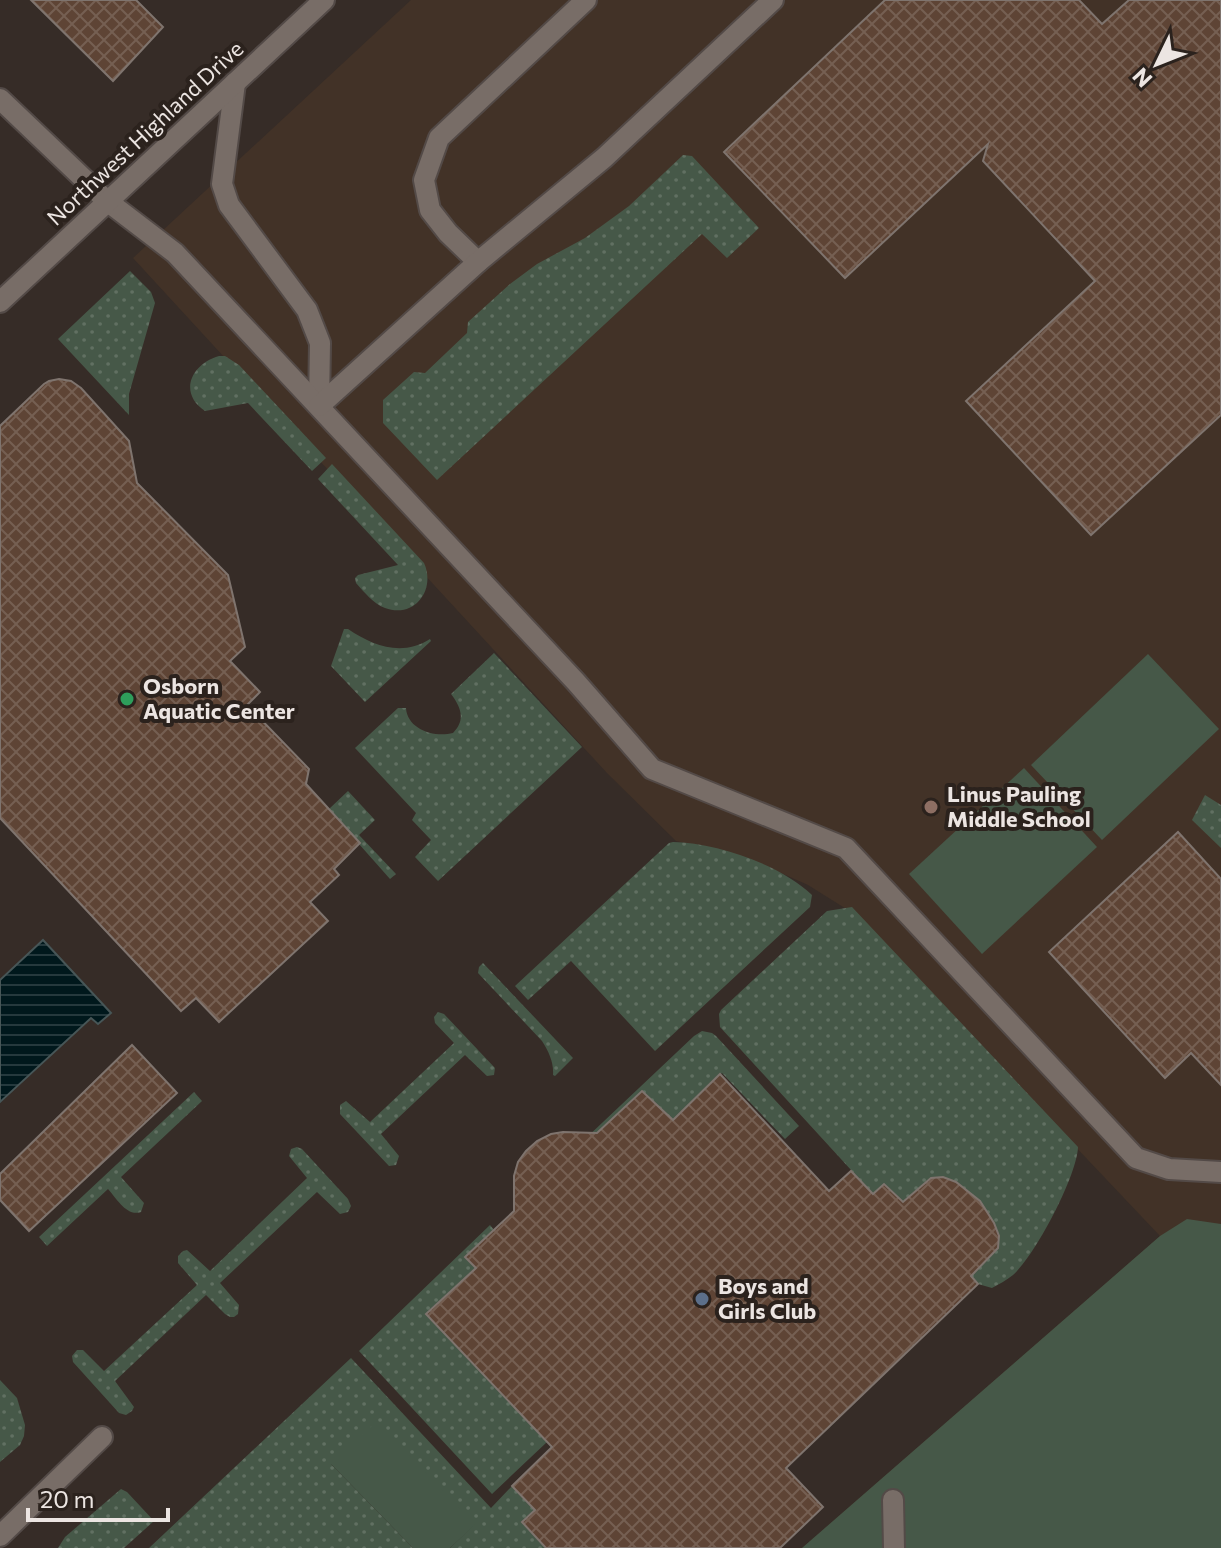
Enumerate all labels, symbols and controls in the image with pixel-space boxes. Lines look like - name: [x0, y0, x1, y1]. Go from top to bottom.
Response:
- north arrow: [1117, 24, 1197, 104]
- street label: Northwest Highland Drive: [41, 35, 248, 231]
- text: N: [1127, 63, 1158, 93]
- place label: Osborn Aquatic Center: [143, 672, 295, 724]
- marker: Osborn Aquatic Center: [118, 690, 136, 708]
- place label: Linus Pauling Middle School: [947, 780, 1091, 832]
- marker: Linus Pauling Middle School: [922, 798, 940, 816]
- place label: Boys and Girls Club: [718, 1272, 816, 1324]
- marker: Boys and Girls Club: [693, 1290, 711, 1308]
- scale bar: [28, 1472, 168, 1522]
- text: 20 m: [40, 1484, 94, 1513]

